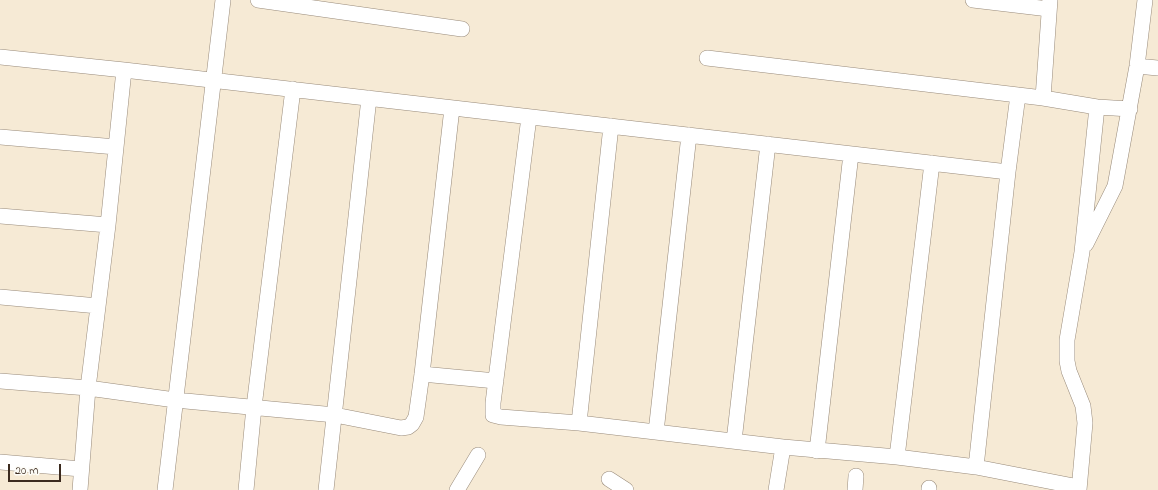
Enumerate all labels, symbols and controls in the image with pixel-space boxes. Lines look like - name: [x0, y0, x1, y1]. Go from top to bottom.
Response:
- scale bar: [10, 456, 63, 482]
- text: 20 m: [15, 462, 38, 480]

